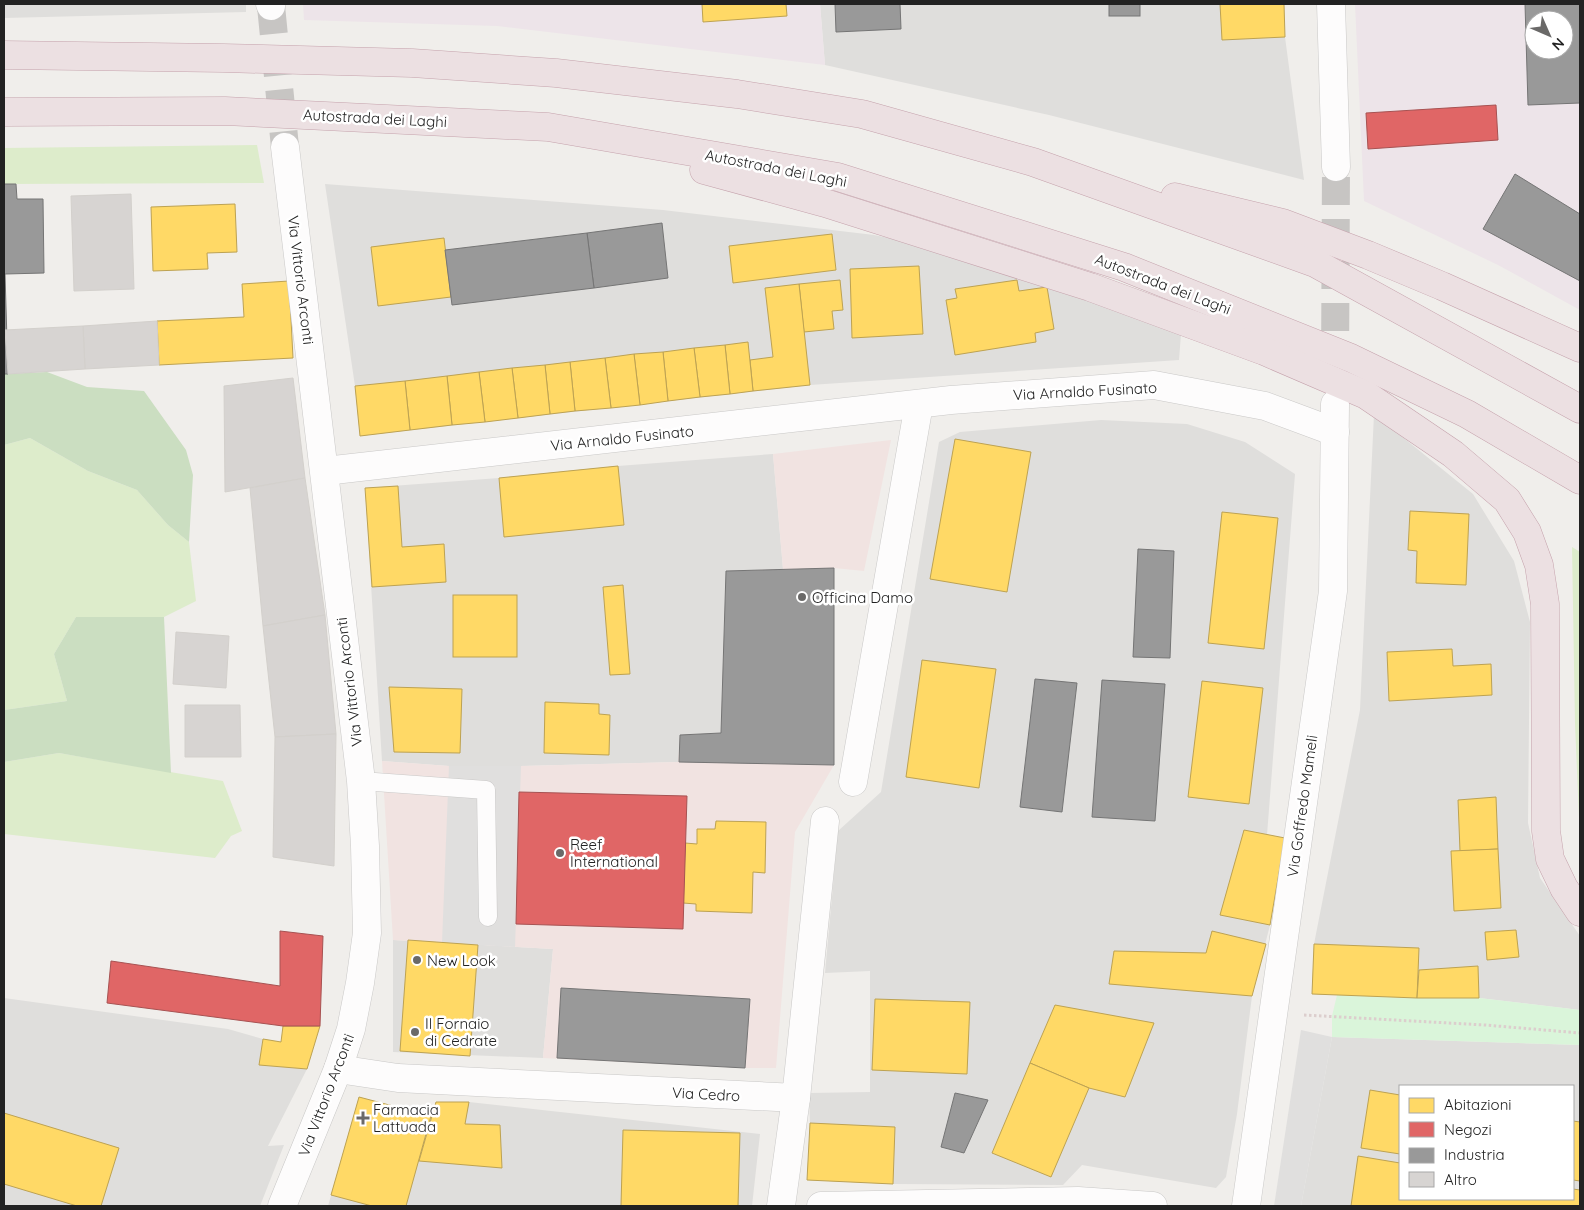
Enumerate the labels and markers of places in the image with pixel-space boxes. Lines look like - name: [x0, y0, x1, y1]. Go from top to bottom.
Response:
- place label: Officina Damo: [812, 588, 913, 607]
- marker: Officina Damo: [796, 591, 808, 603]
- place label: Reef International: [570, 835, 658, 871]
- marker: Reef International: [554, 847, 566, 859]
- place label: New Look: [427, 951, 496, 970]
- marker: New Look: [411, 954, 423, 966]
- place label: Il Fornaio di Cedrate: [425, 1014, 497, 1050]
- marker: Il Fornaio di Cedrate: [409, 1026, 421, 1038]
- place label: Farmacia Lattuada: [373, 1100, 439, 1136]
- marker: Farmacia Lattuada: [357, 1112, 369, 1124]

